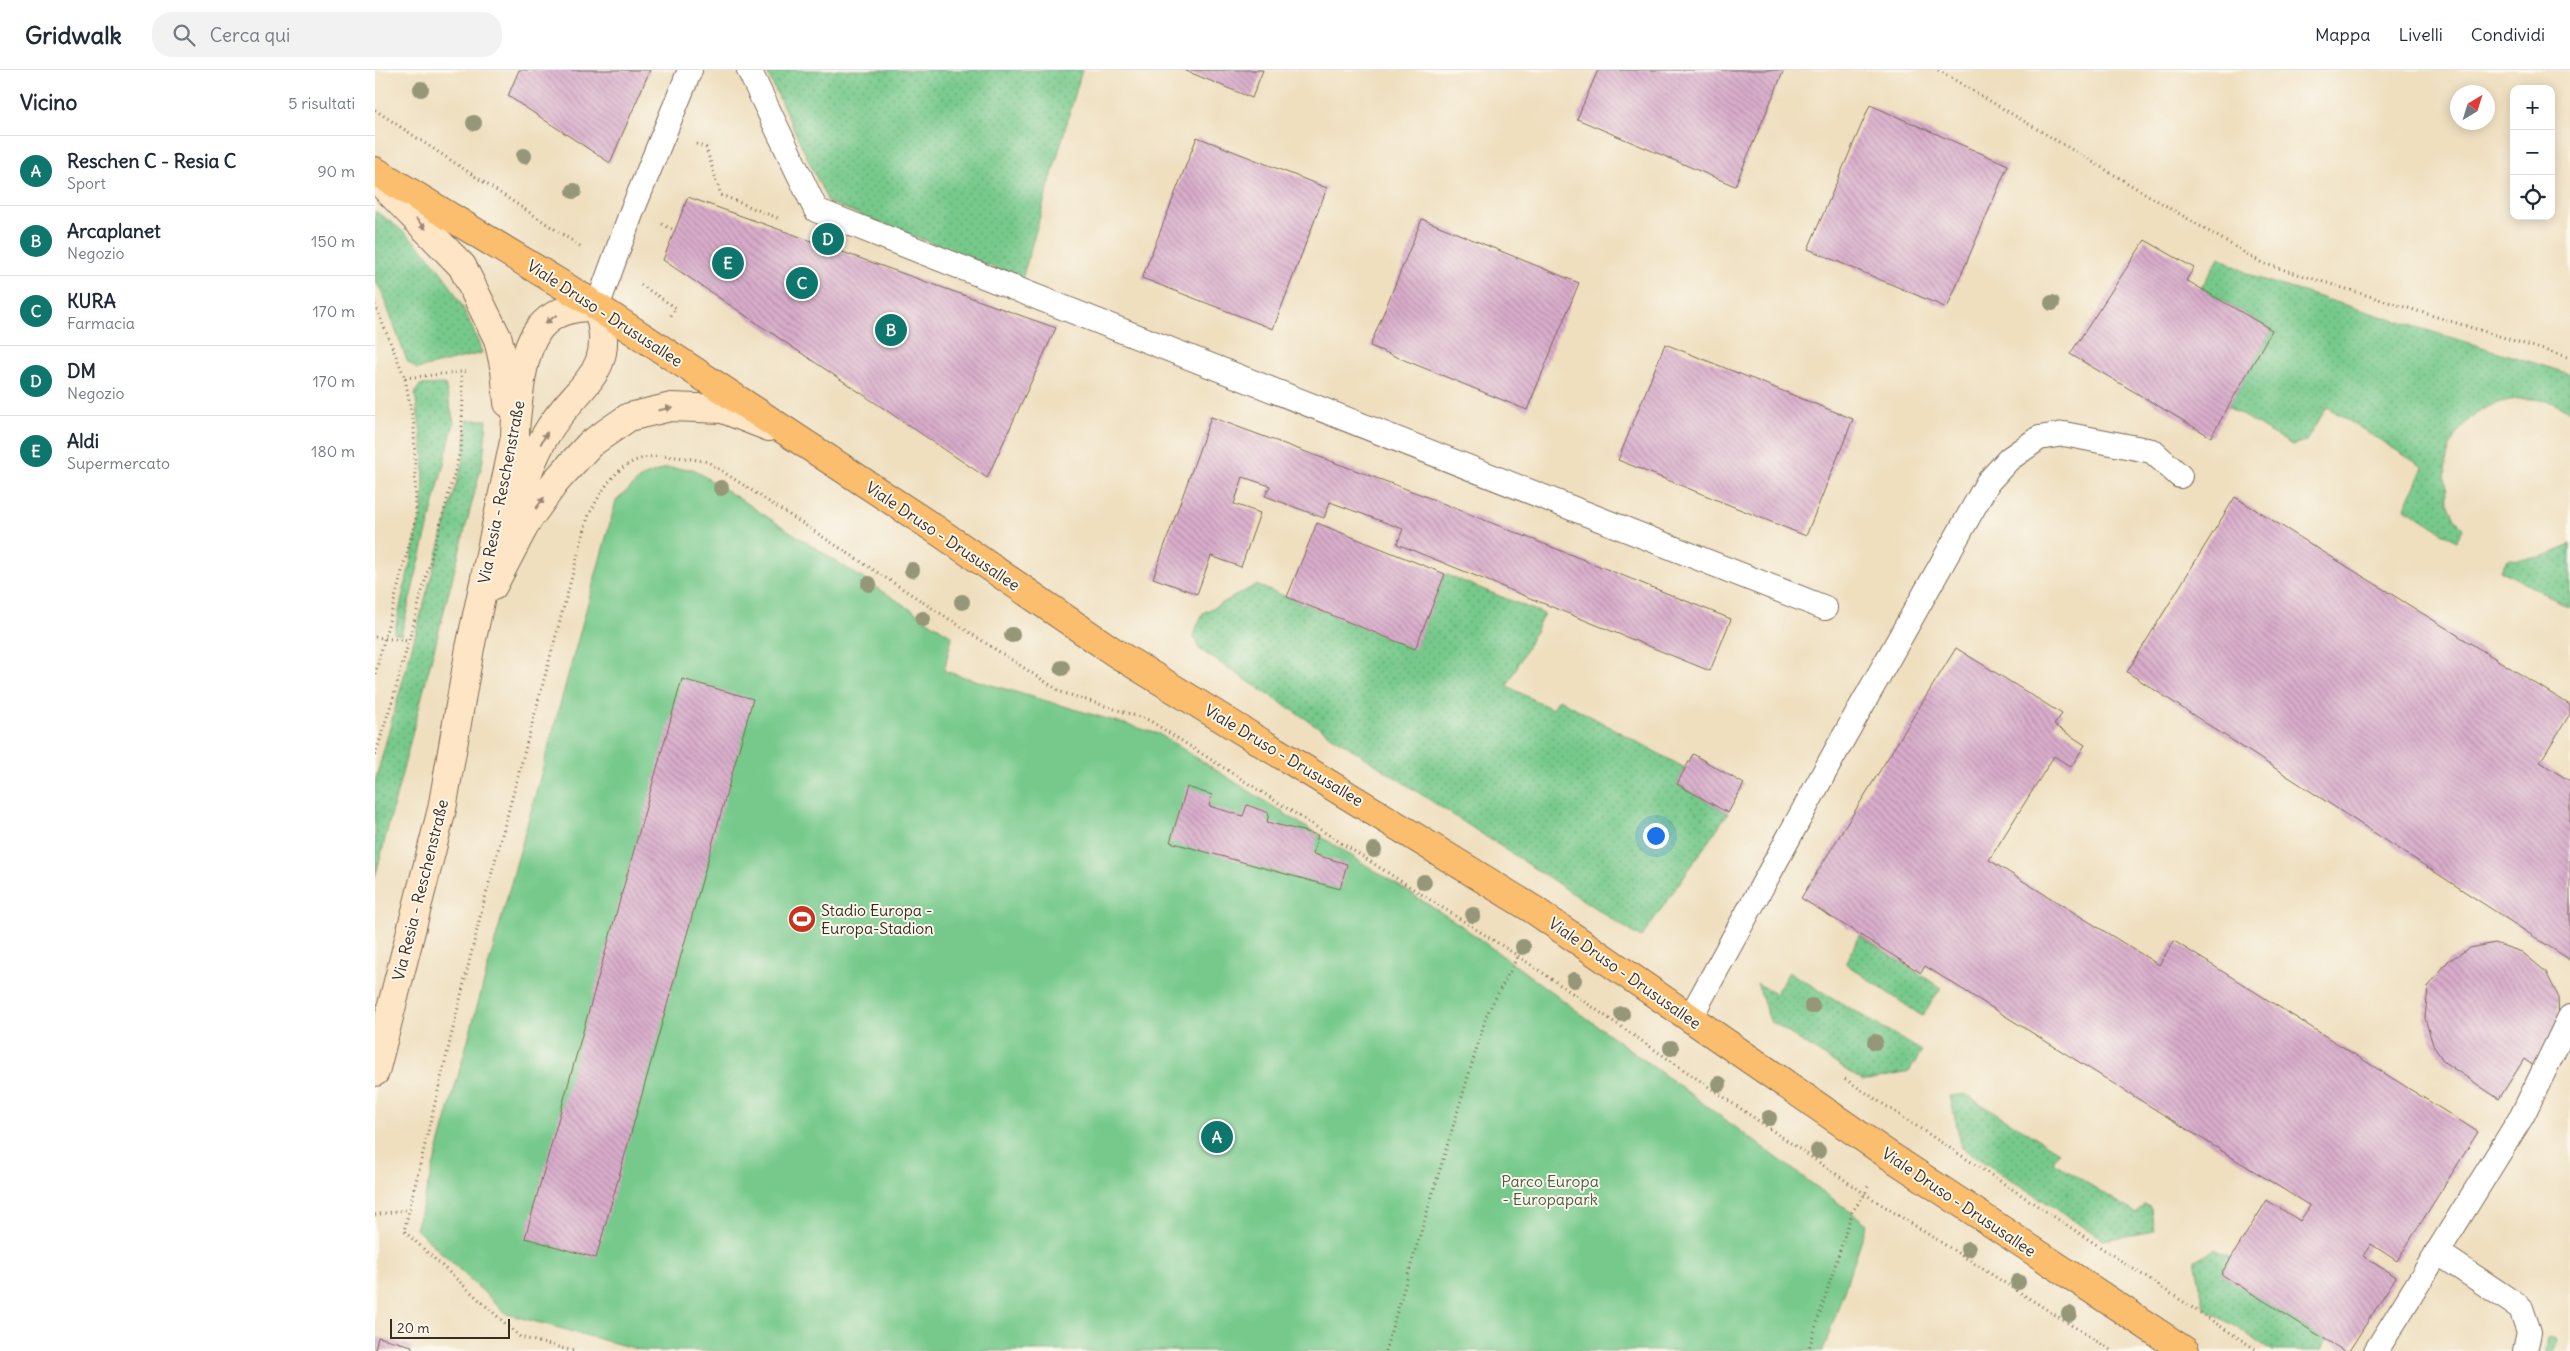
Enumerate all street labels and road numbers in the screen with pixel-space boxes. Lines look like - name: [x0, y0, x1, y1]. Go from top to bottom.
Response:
- street label: Viale Druso - Drususallee: [523, 255, 687, 371]
- street label: Via Resia - Reschenstraße: [473, 399, 529, 585]
- street label: Viale Druso - Drususallee: [862, 477, 1024, 595]
- street label: Viale Druso - Drususallee: [1201, 700, 1367, 810]
- street label: Via Resia - Reschenstraße: [388, 797, 452, 983]
- street label: Viale Druso - Drususallee: [1545, 913, 1705, 1033]
- street label: Viale Druso - Drususallee: [1878, 1143, 2040, 1261]

